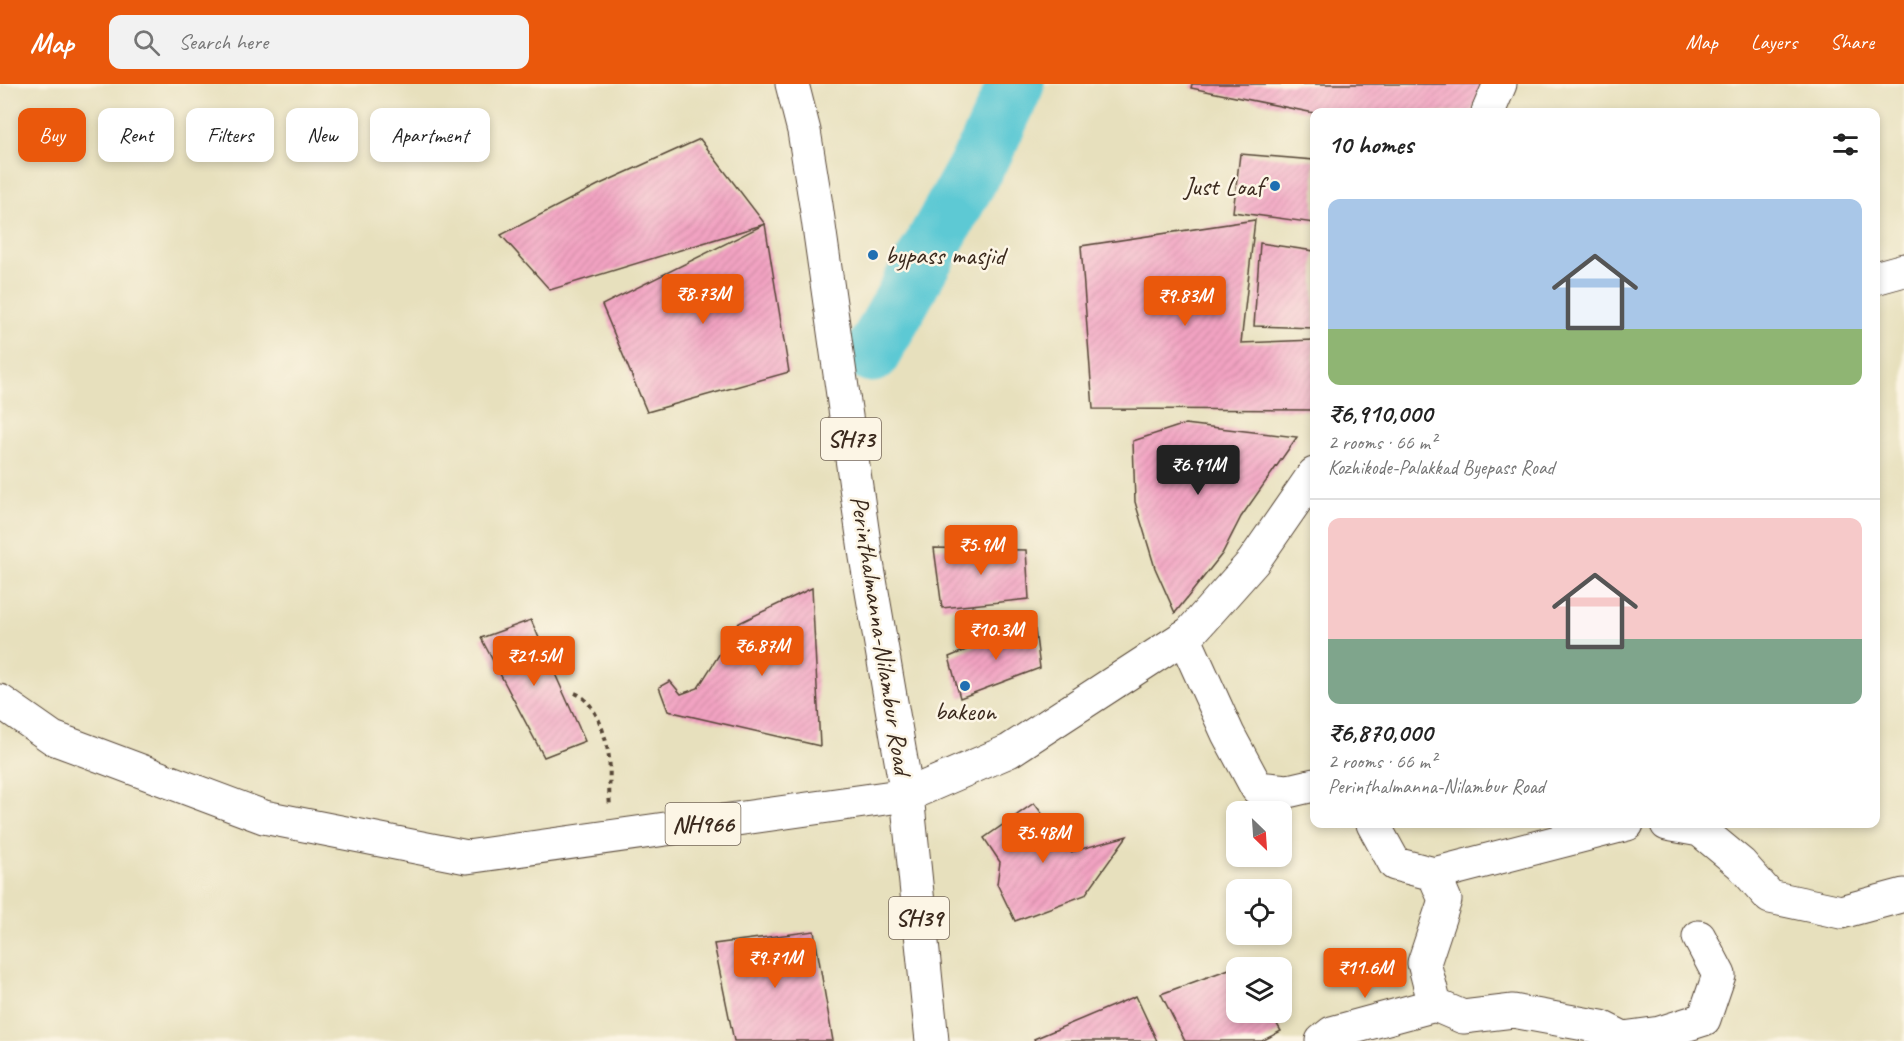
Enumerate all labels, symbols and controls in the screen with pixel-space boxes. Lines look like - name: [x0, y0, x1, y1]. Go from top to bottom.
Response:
- search box: [109, 15, 529, 69]
- text: Map: [30, 25, 73, 60]
- icon: search: [130, 26, 163, 59]
- text: Search here: [178, 28, 268, 56]
- text: Map: [1685, 29, 1718, 55]
- text: Layers: [1751, 29, 1797, 55]
- text: Share: [1830, 29, 1874, 55]
- chip: Buy: [18, 108, 86, 162]
- chip: Rent: [98, 108, 174, 162]
- chip: Filters: [186, 108, 274, 162]
- chip: New: [286, 108, 358, 162]
- chip: Apartment: [370, 108, 490, 162]
- text: 10 homes: [1328, 128, 1413, 161]
- icon: filters: [1829, 128, 1862, 161]
- place label: Just Loaf: [1182, 170, 1269, 203]
- marker: Just Loaf: [1268, 179, 1282, 193]
- icon: home: [1541, 238, 1649, 346]
- place label: bypass masjid: [885, 239, 1008, 272]
- marker: bypass masjid: [866, 248, 880, 262]
- pin: ₹8.73M: [654, 274, 752, 325]
- pin: ₹9.83M: [1136, 276, 1234, 327]
- text: ₹8.73M: [676, 281, 730, 306]
- text: ₹9.83M: [1158, 283, 1212, 308]
- text: ₹6,910,000: [1328, 397, 1432, 430]
- road number: SH73: [821, 418, 881, 460]
- text: 2 rooms · 66 m²: [1328, 430, 1436, 455]
- pin: ₹6.91M: [1149, 445, 1247, 496]
- text: ₹6.91M: [1171, 452, 1225, 477]
- text: Kozhikode-Palakkad Byepass Road: [1328, 455, 1554, 480]
- street label: Perinthalmanna-Nilambur Road: [843, 493, 920, 780]
- pin: ₹5.9M: [939, 525, 1023, 576]
- text: ₹5.9M: [959, 532, 1003, 557]
- icon: home: [1541, 557, 1649, 665]
- pin: ₹10.3M: [947, 610, 1045, 661]
- text: ₹10.3M: [969, 617, 1023, 642]
- pin: ₹6.87M: [713, 626, 811, 677]
- text: ₹6.87M: [735, 633, 789, 658]
- pin: ₹21.5M: [485, 636, 583, 687]
- text: ₹21.5M: [507, 643, 561, 668]
- marker: bakeon: [958, 679, 972, 693]
- place label: bakeon: [934, 695, 997, 728]
- text: ₹6,870,000: [1328, 716, 1432, 749]
- text: 2 rooms · 66 m²: [1328, 749, 1436, 774]
- text: Perinthalmanna-Nilambur Road: [1328, 774, 1545, 799]
- north arrow: [1226, 801, 1292, 867]
- map controls: [1226, 801, 1292, 1023]
- road number: NH966: [666, 803, 740, 845]
- pin: ₹5.48M: [994, 813, 1092, 864]
- text: ₹5.48M: [1016, 820, 1070, 845]
- button: locate: [1226, 879, 1292, 945]
- road number: SH39: [889, 897, 949, 939]
- pin: ₹9.71M: [726, 938, 824, 989]
- text: ₹9.71M: [748, 945, 802, 970]
- pin: ₹11.6M: [1316, 948, 1414, 999]
- text: ₹11.6M: [1338, 955, 1392, 980]
- button: layers: [1226, 957, 1292, 1023]

